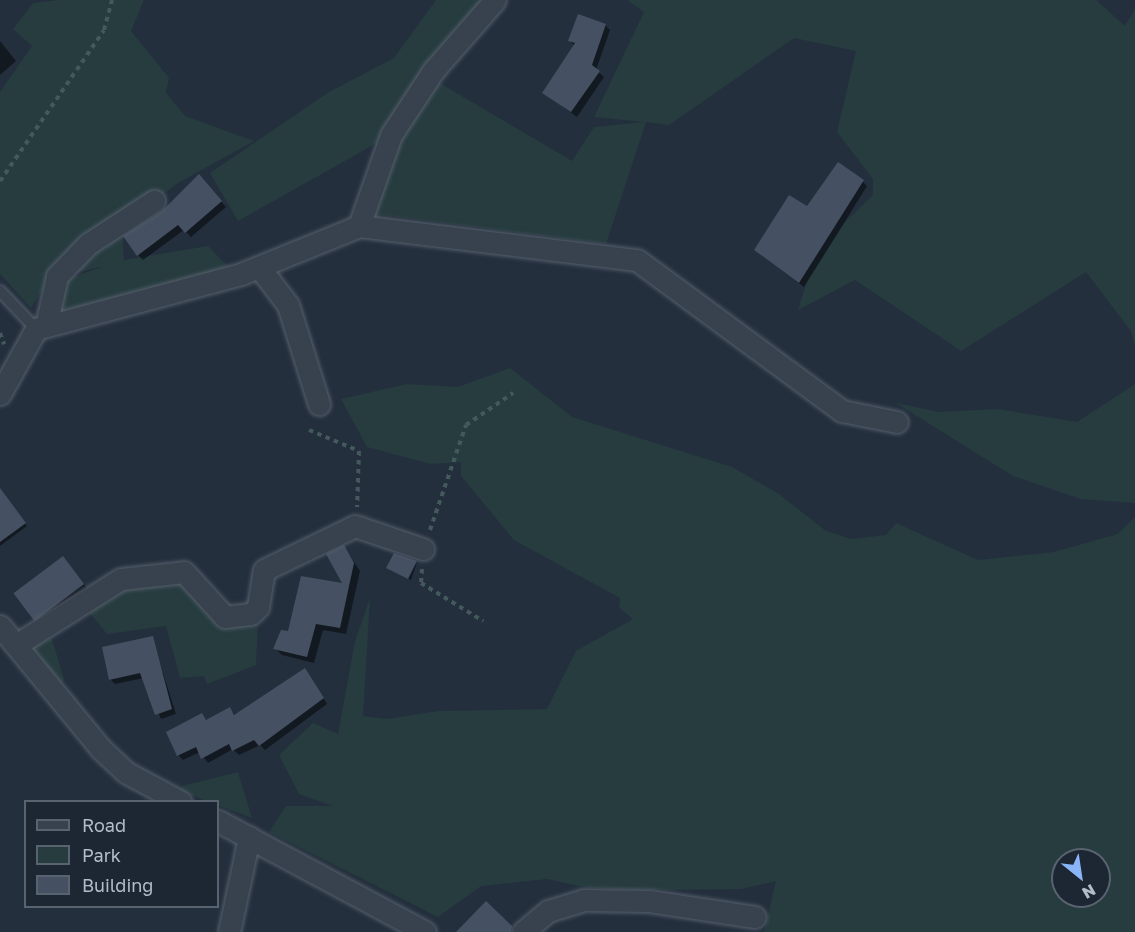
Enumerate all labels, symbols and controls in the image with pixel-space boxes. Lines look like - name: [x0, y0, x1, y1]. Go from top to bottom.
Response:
- legend: [24, 800, 219, 908]
- text: Road: [82, 814, 126, 836]
- text: Park: [82, 844, 121, 866]
- north arrow: [1051, 848, 1111, 908]
- text: Building: [82, 874, 153, 896]
- text: N: [1079, 880, 1099, 904]

